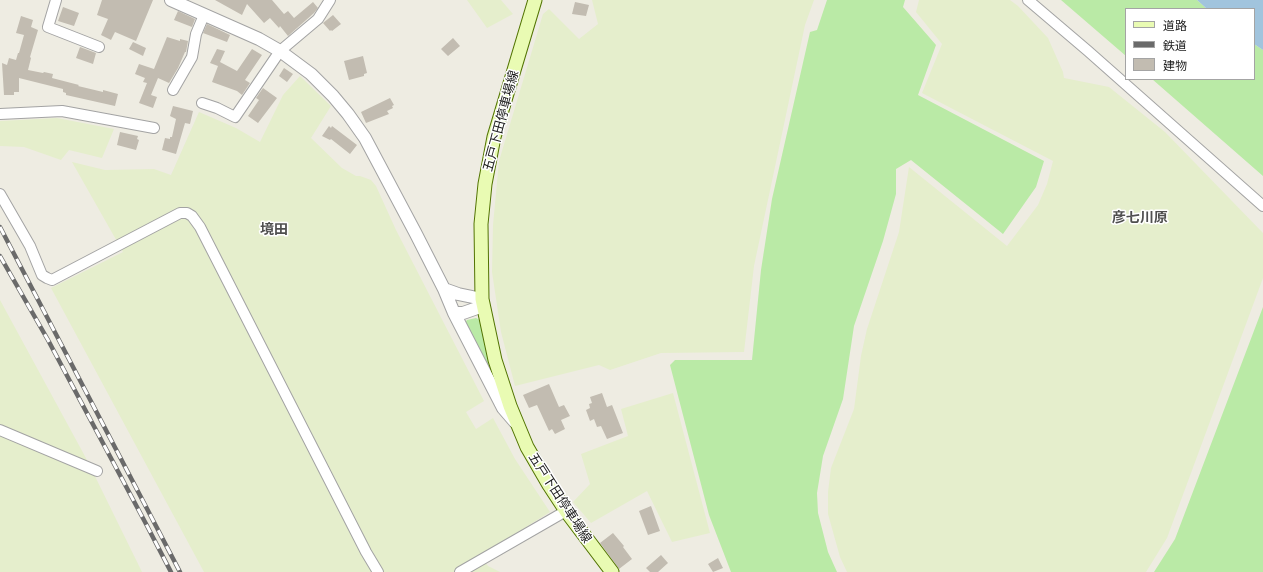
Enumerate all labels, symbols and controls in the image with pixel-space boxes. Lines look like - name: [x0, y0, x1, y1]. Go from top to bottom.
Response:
- legend: [1125, 8, 1255, 80]
- text: 道路: [1163, 19, 1187, 33]
- text: 鉄道: [1163, 39, 1187, 53]
- text: 建物: [1163, 59, 1187, 73]
- street label: 五戸下田停車場線: [480, 69, 522, 173]
- district label: 彦七川原: [1112, 210, 1168, 226]
- district label: 境田: [260, 222, 288, 238]
- street label: 五戸下田停車場線: [525, 450, 595, 546]

